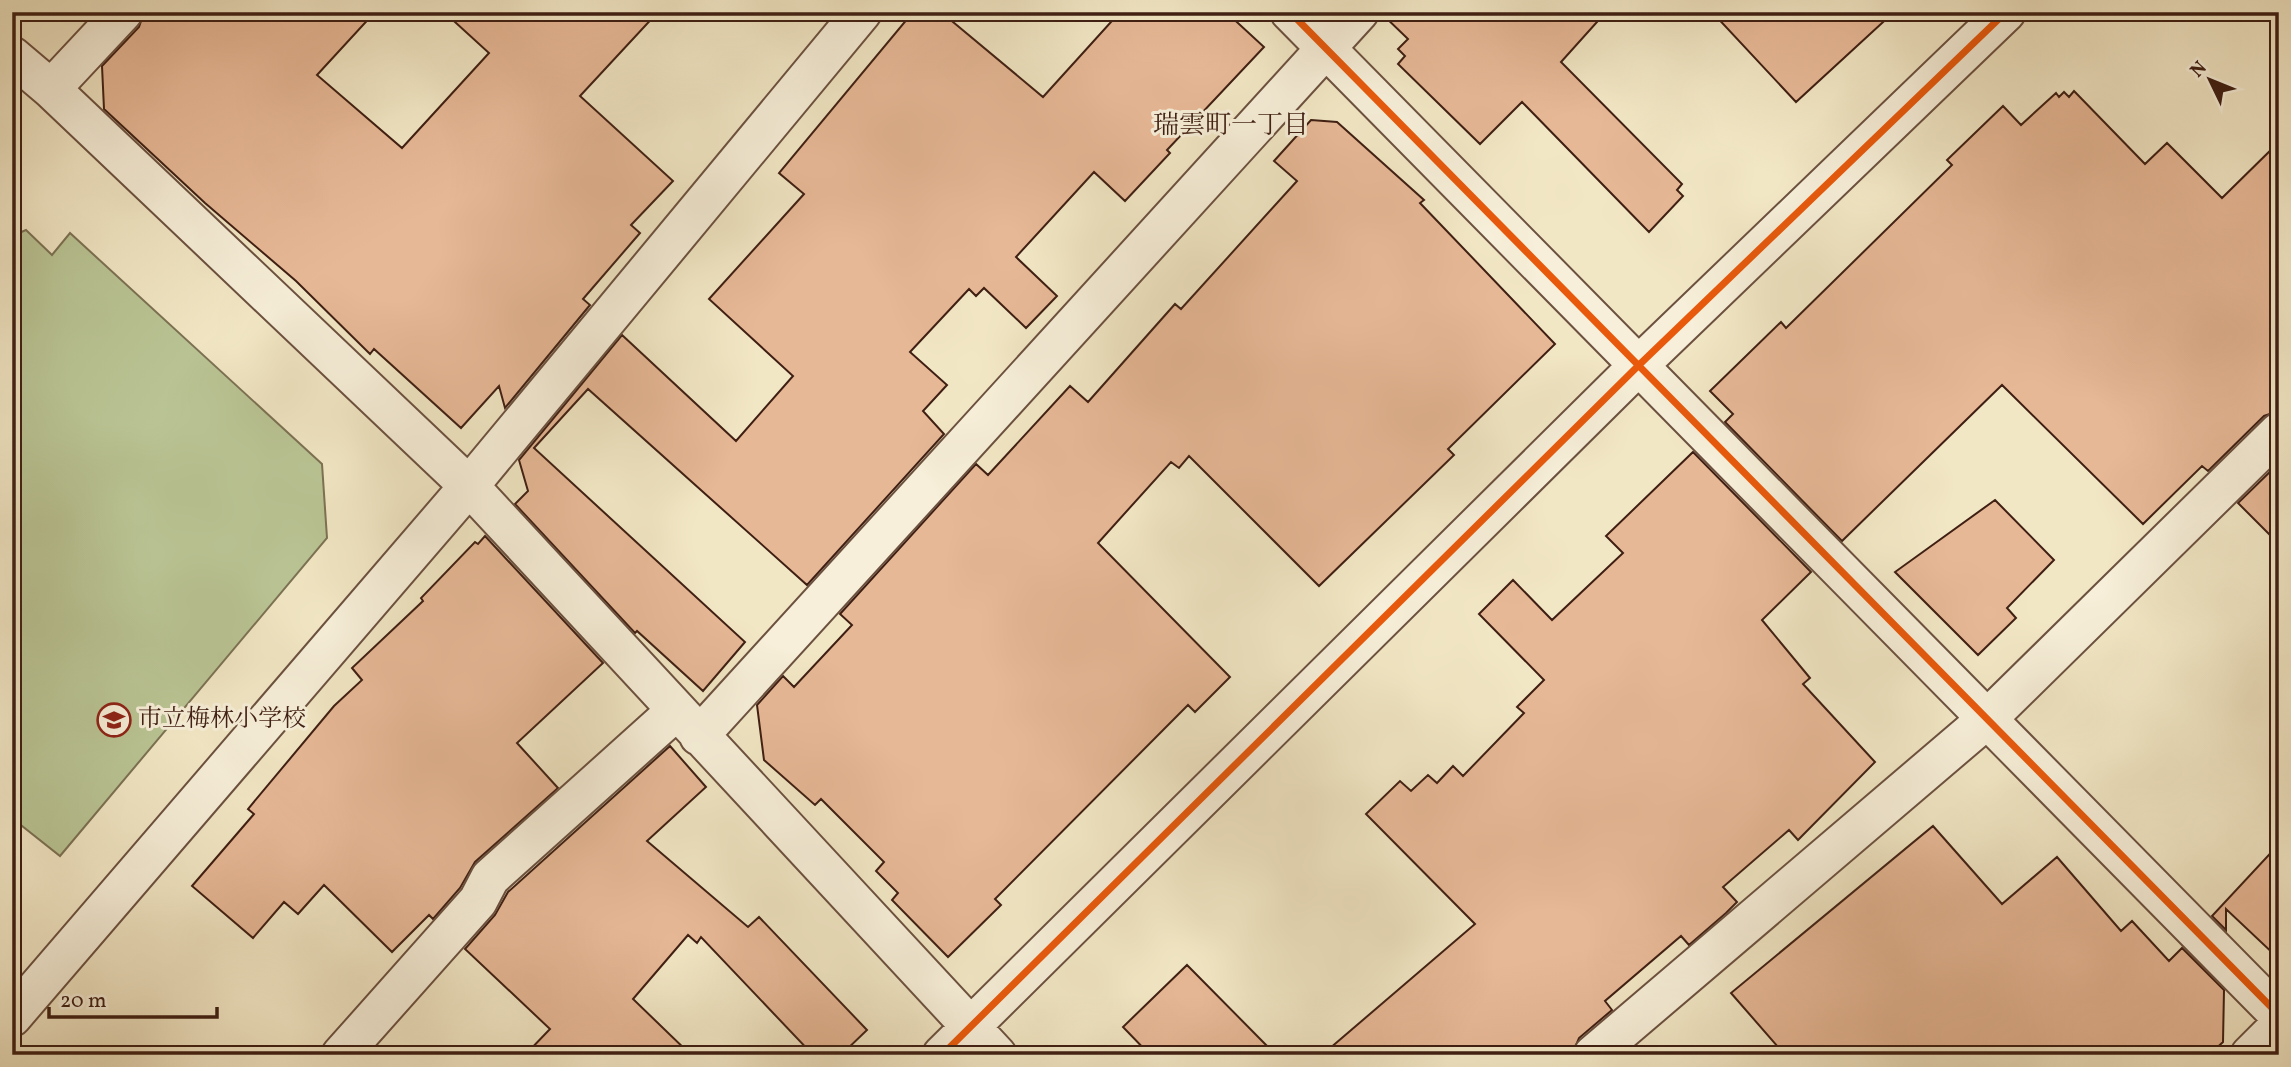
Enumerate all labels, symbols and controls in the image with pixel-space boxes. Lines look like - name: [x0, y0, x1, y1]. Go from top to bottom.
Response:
- north arrow: [2176, 46, 2246, 116]
- text: N: [2185, 56, 2213, 84]
- district label: 瑞雲町一丁目: [1153, 108, 1309, 144]
- school or university icon: 市立梅林小学校: [95, 701, 133, 739]
- place label: 市立梅林小学校: [138, 703, 306, 737]
- scale bar: [49, 976, 217, 1020]
- text: 20 m: [60, 987, 106, 1016]

